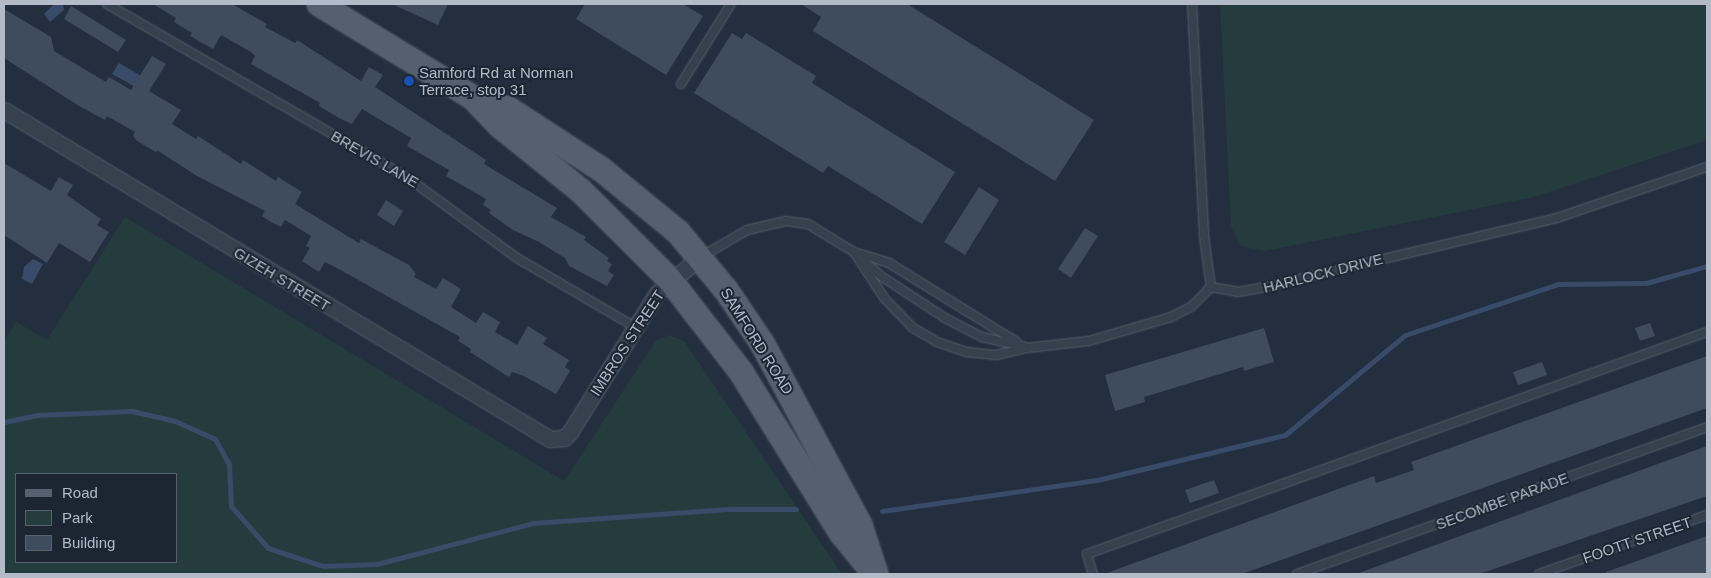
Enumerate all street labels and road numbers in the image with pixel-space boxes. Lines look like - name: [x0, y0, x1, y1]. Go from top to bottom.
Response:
- street label: BREVIS LANE: [328, 127, 422, 191]
- street label: GIZEH STREET: [231, 243, 333, 315]
- street label: HARLOCK DRIVE: [1261, 249, 1385, 297]
- street label: SAMFORD ROAD: [717, 284, 797, 398]
- street label: IMBROS STREET: [586, 287, 668, 399]
- street label: SECOMBE PARADE: [1433, 469, 1571, 533]
- street label: FOOTT STREET: [1580, 513, 1694, 567]

